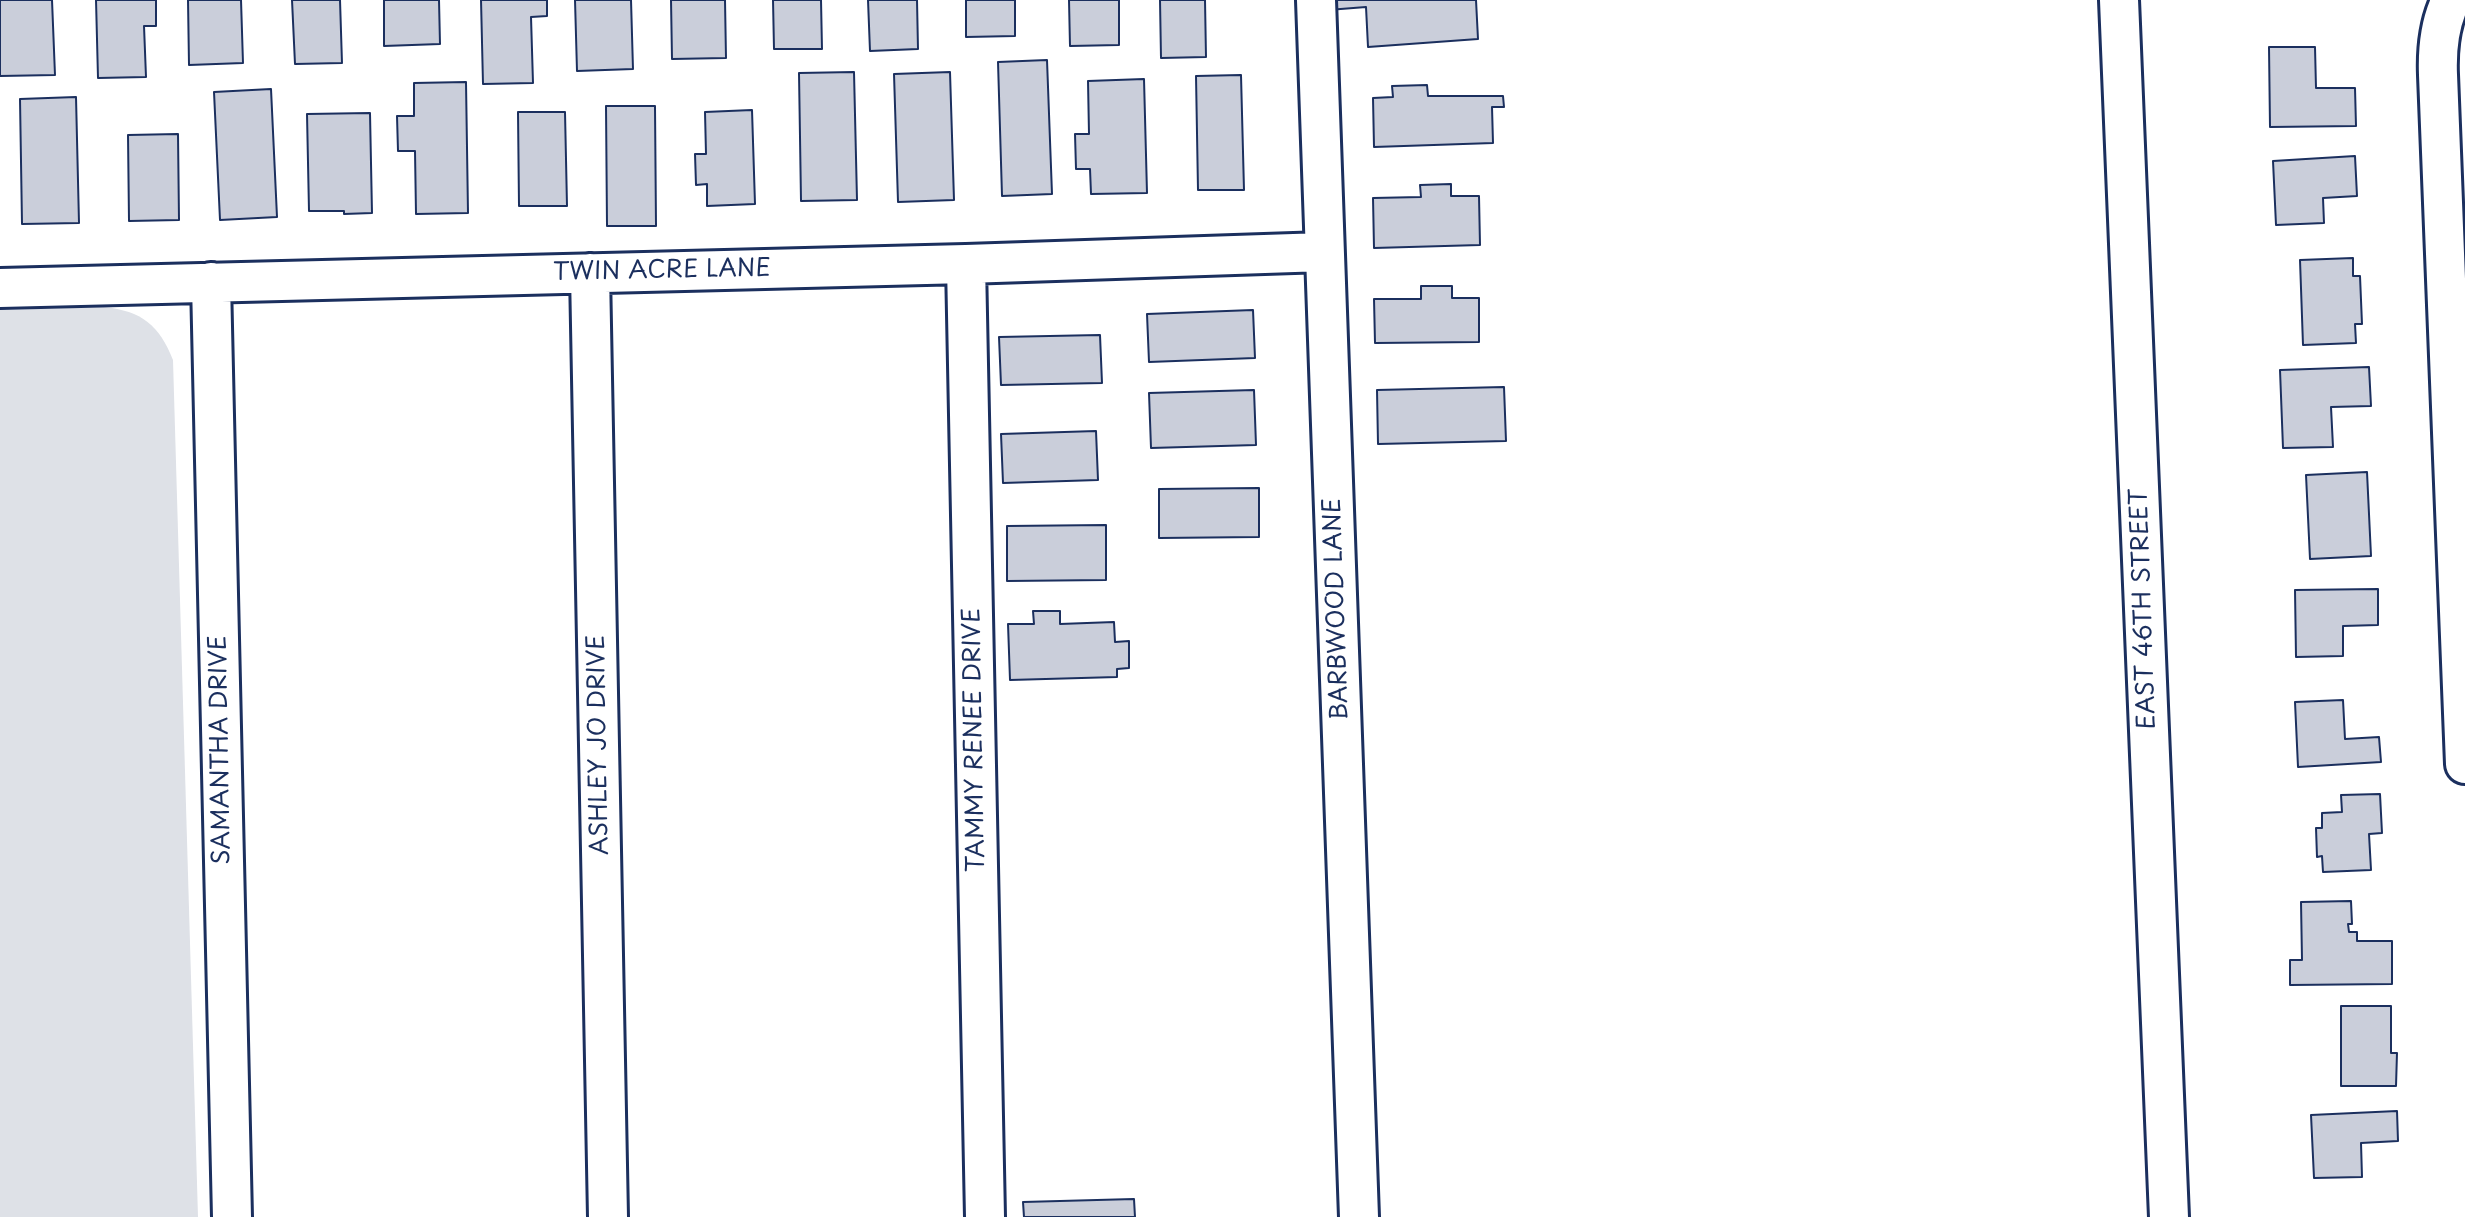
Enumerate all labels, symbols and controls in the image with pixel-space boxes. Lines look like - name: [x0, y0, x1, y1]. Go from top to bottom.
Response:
- street label: TWIN ACRE LANE: [553, 255, 771, 287]
- street label: EAST 46TH STREET: [2125, 488, 2163, 730]
- street label: BARBWOOD LANE: [1319, 497, 1355, 721]
- street label: TAMMY RENEE DRIVE: [958, 608, 992, 872]
- street label: SAMANTHA DRIVE: [205, 635, 237, 865]
- street label: ASHLEY JO DRIVE: [583, 635, 615, 855]

